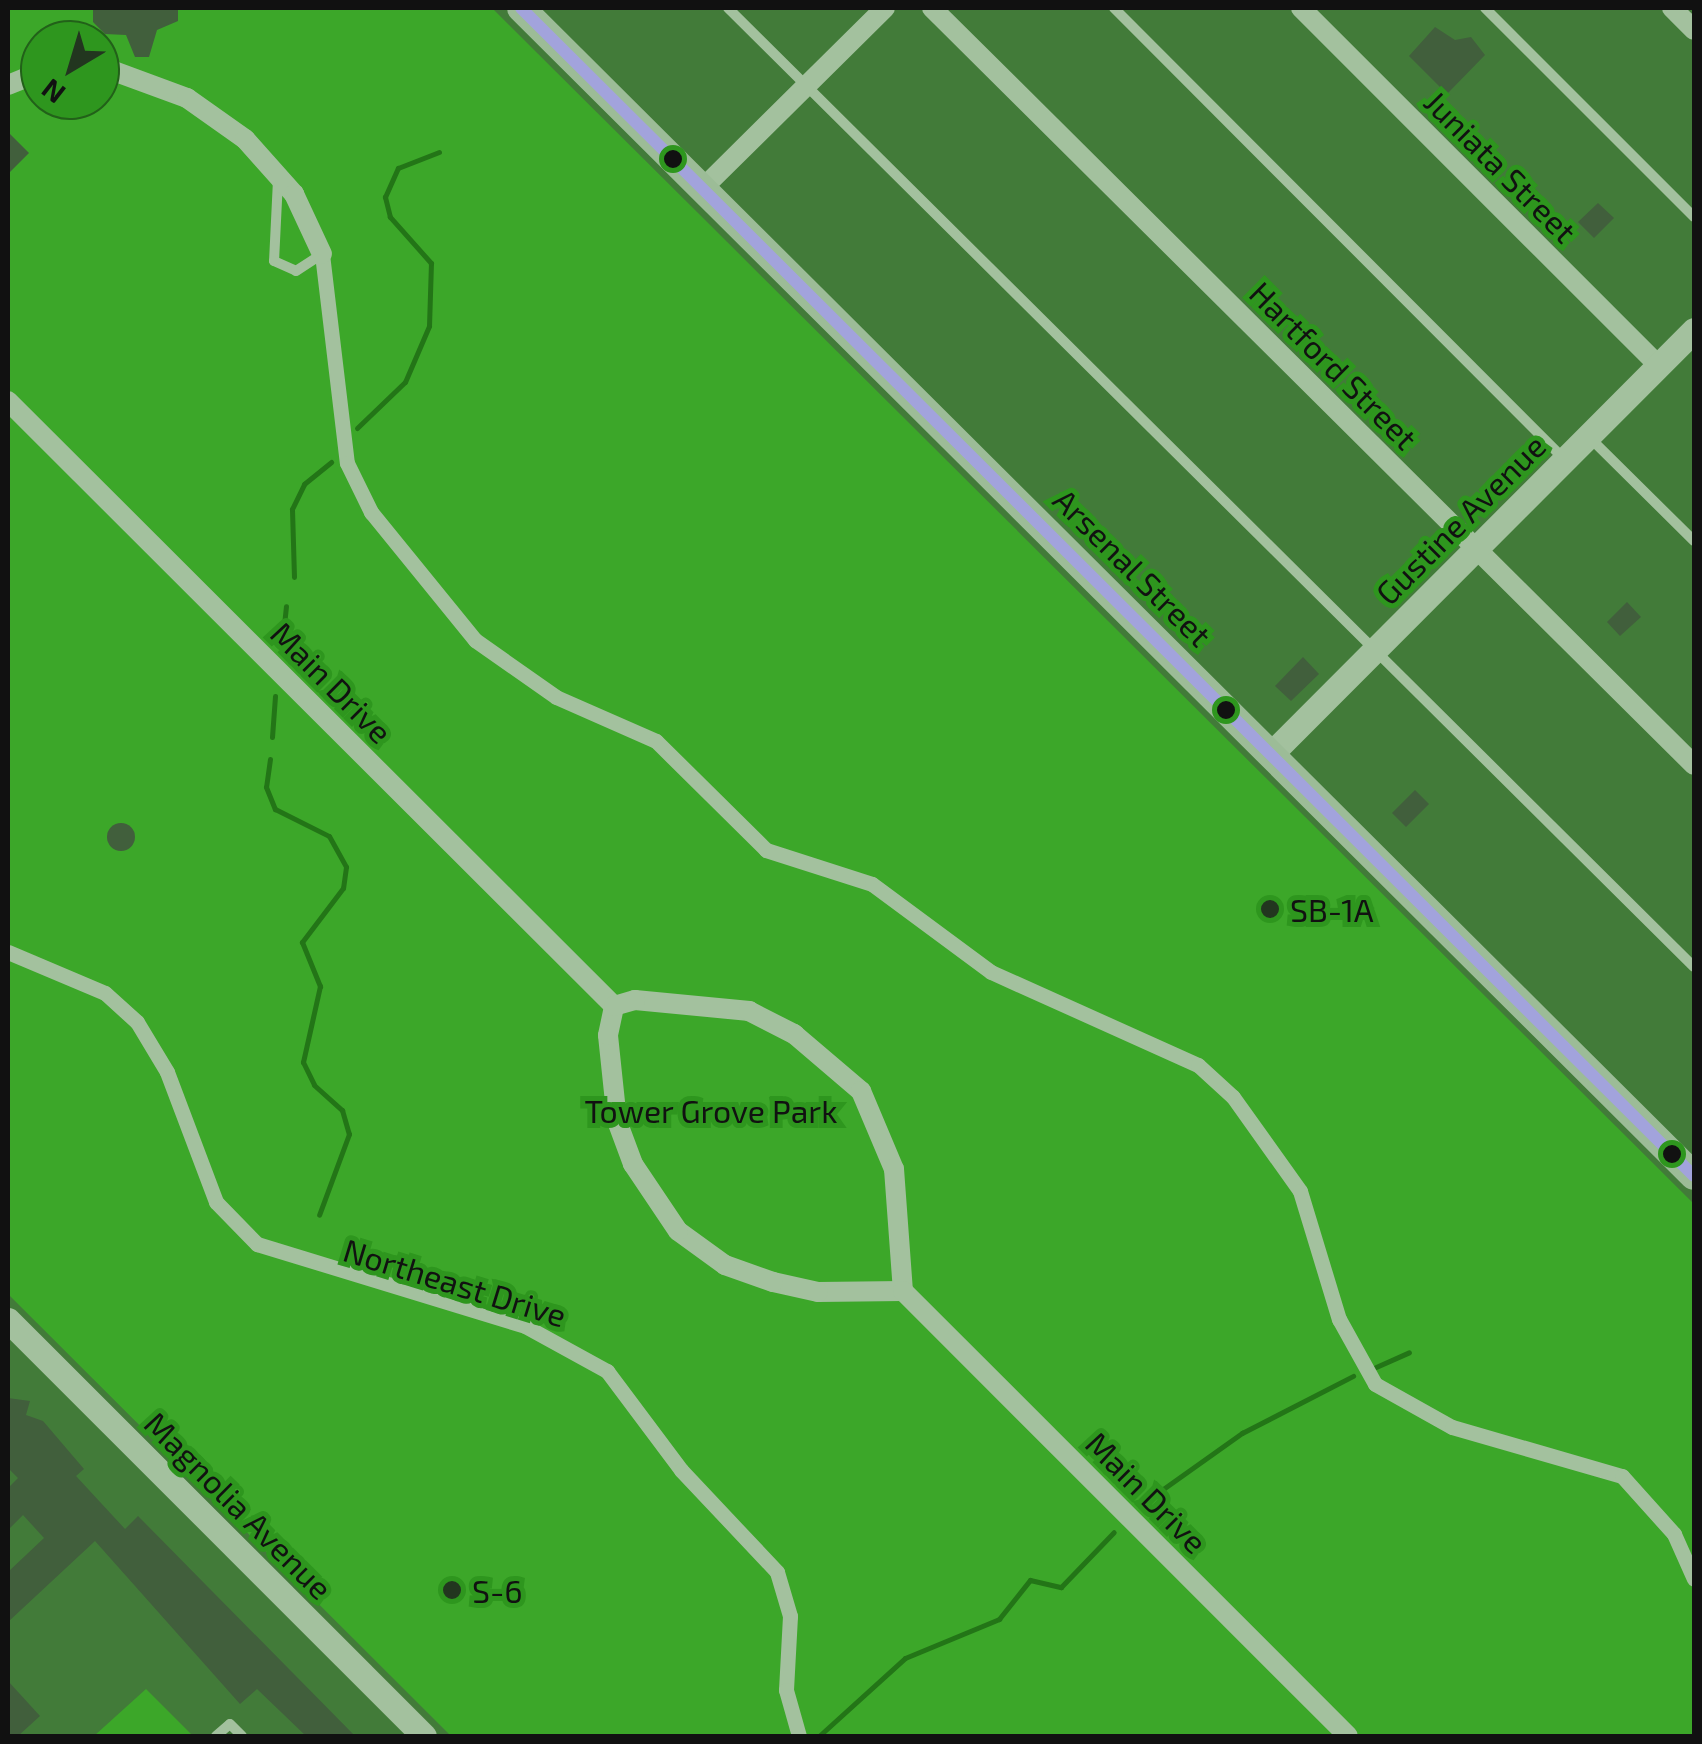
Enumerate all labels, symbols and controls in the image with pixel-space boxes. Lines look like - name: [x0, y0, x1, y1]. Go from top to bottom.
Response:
- north arrow: [20, 20, 120, 120]
- text: N: [34, 72, 71, 112]
- street label: Juniata Street: [1417, 82, 1585, 250]
- unlabelled marker: [663, 149, 683, 169]
- street label: Hartford Street: [1242, 273, 1426, 457]
- street label: Gustine Avenue: [1367, 426, 1553, 612]
- street label: Arsenal Street: [1046, 480, 1220, 654]
- street label: Main Drive: [264, 614, 400, 750]
- unlabelled marker: [1216, 700, 1236, 720]
- place label: SB-1A: [1290, 890, 1374, 928]
- marker: SB-1A: [1259, 898, 1281, 920]
- park label: Tower Grove Park: [584, 1091, 838, 1129]
- unlabelled marker: [1662, 1144, 1682, 1164]
- street label: Northeast Drive: [339, 1230, 571, 1334]
- street label: Magnolia Avenue: [137, 1403, 341, 1607]
- street label: Main Drive: [1079, 1424, 1215, 1560]
- place label: S-6: [472, 1571, 523, 1609]
- marker: S-6: [441, 1579, 463, 1601]

